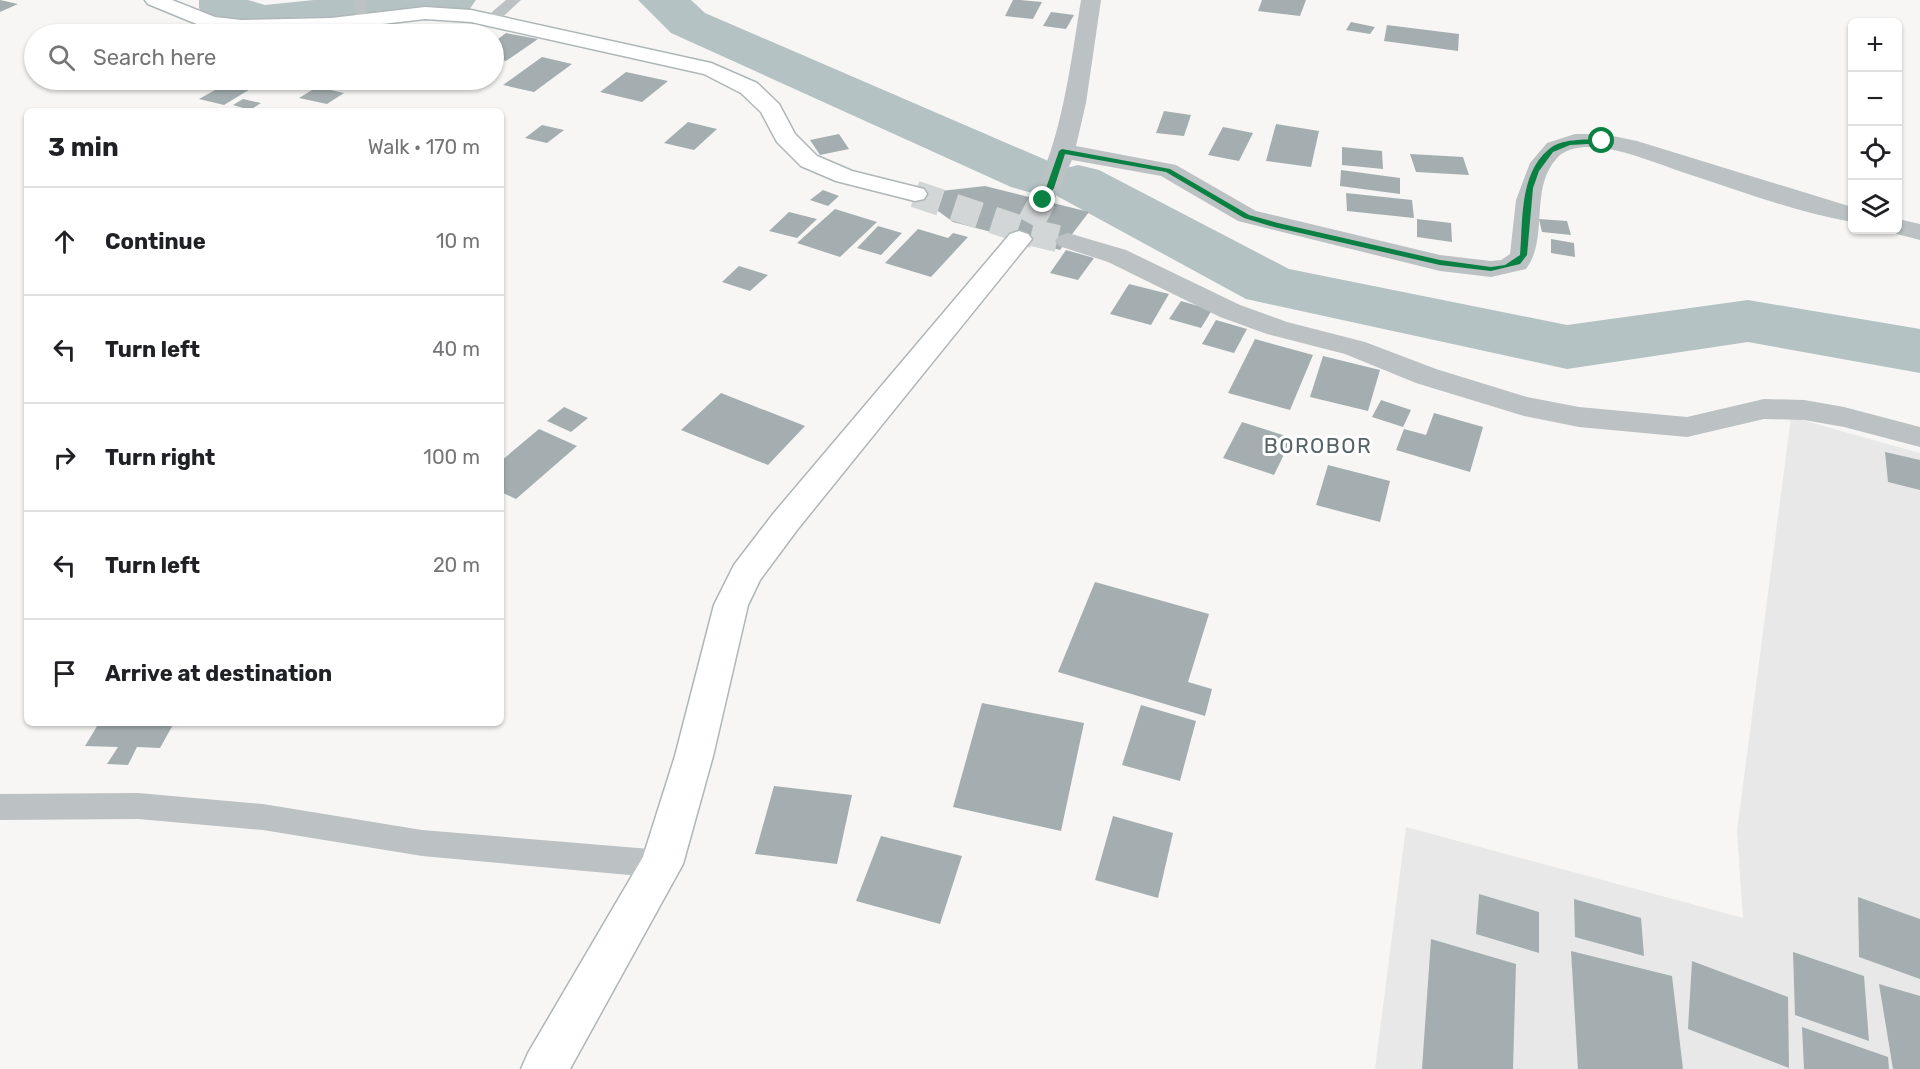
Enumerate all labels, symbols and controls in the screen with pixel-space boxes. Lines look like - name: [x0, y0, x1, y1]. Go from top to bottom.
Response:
- map controls: [1848, 18, 1902, 234]
- button: +: [1848, 18, 1902, 72]
- search box: [24, 24, 504, 90]
- icon: search: [45, 41, 78, 74]
- text: Search here: [93, 44, 216, 71]
- button: −: [1848, 72, 1902, 126]
- button: locate: [1848, 126, 1902, 180]
- route start: [1588, 127, 1614, 153]
- text: 3 min: [48, 132, 119, 163]
- text: Walk · 170 m: [368, 135, 480, 159]
- button: layers: [1848, 180, 1902, 234]
- route end: [1029, 186, 1055, 212]
- icon: ahead: [48, 225, 81, 258]
- text: Continue: [105, 228, 206, 255]
- text: 10 m: [436, 229, 480, 253]
- icon: left: [48, 333, 81, 366]
- text: Turn left: [105, 336, 200, 363]
- text: 40 m: [432, 337, 480, 361]
- district label: BOROBOR: [1264, 433, 1372, 458]
- icon: right: [48, 441, 81, 474]
- text: Turn right: [105, 444, 215, 471]
- text: 100 m: [423, 445, 480, 469]
- icon: left: [48, 549, 81, 582]
- text: Turn left: [105, 552, 200, 579]
- text: 20 m: [433, 553, 480, 577]
- icon: arrive: [48, 657, 81, 690]
- text: Arrive at destination: [105, 660, 332, 687]

